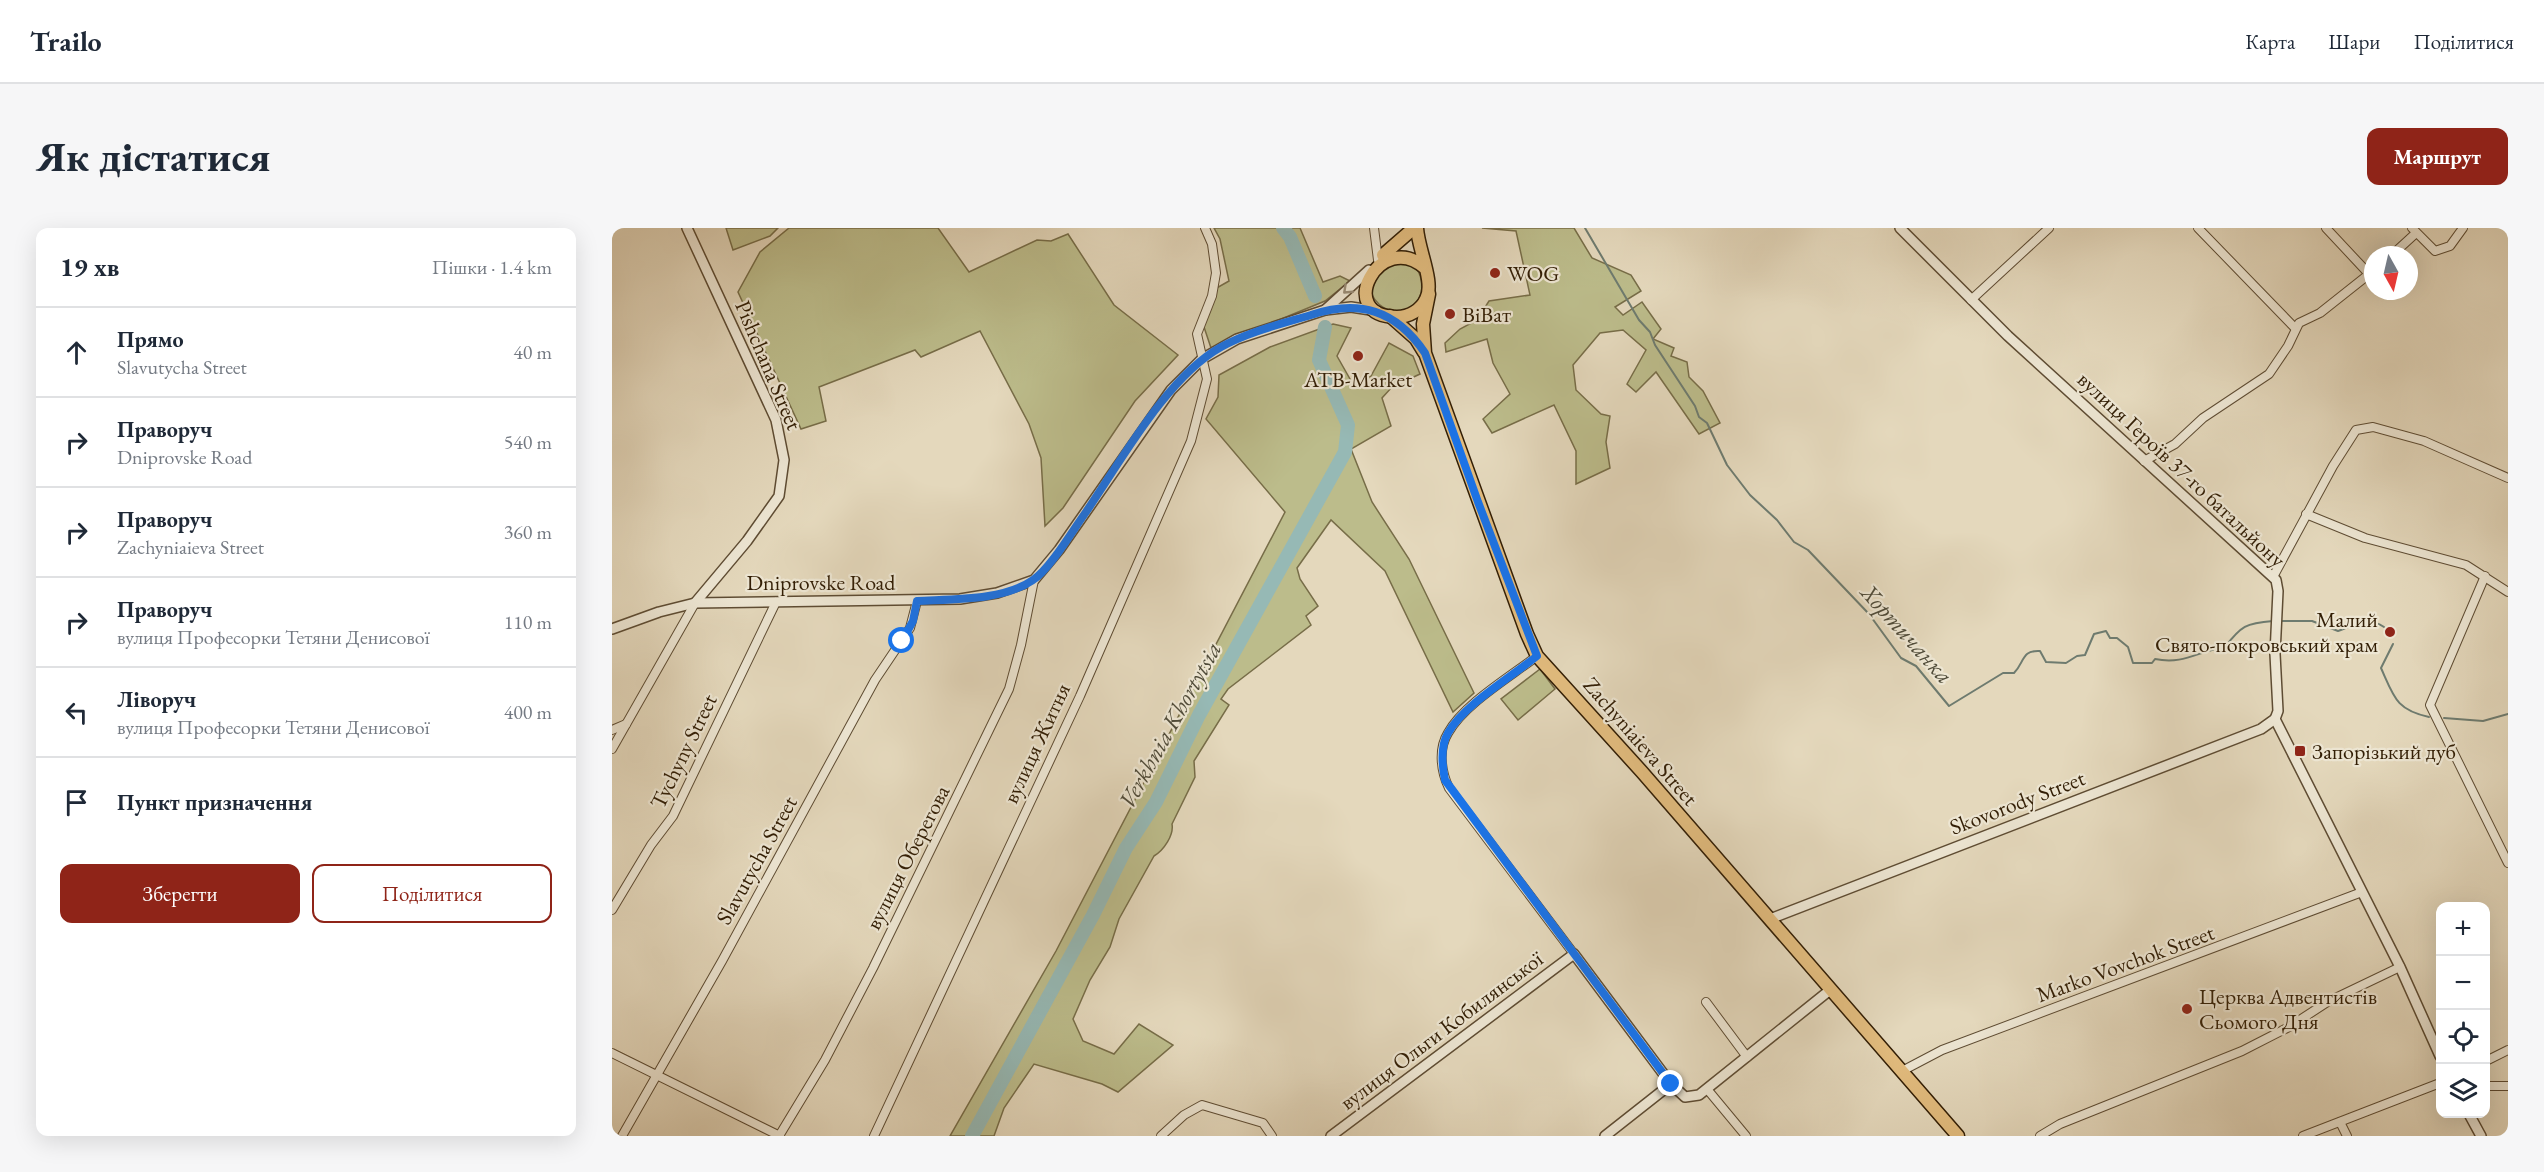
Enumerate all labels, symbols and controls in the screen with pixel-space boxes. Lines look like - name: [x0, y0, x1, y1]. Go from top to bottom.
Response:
- text: Trailo: [30, 23, 102, 59]
- text: Карта: [2245, 28, 2295, 55]
- text: Шари: [2328, 28, 2380, 55]
- text: Поділитися: [2413, 28, 2514, 55]
- button: Маршрут: [2367, 128, 2508, 185]
- text: Як дістатися: [36, 129, 270, 184]
- north arrow: [2364, 246, 2418, 300]
- text: 19 хв: [60, 250, 119, 284]
- text: Пішки · 1.4 km: [432, 254, 552, 280]
- place label: WOG: [1507, 259, 1559, 288]
- marker: WOG: [1488, 266, 1502, 280]
- one-way arrow: [1343, 283, 1354, 294]
- street label: Pishchana Street: [728, 296, 809, 435]
- place label: ВіВат: [1462, 300, 1511, 329]
- marker: ВіВат: [1443, 307, 1457, 321]
- text: Прямо: [117, 325, 184, 354]
- icon: ahead: [60, 336, 93, 369]
- text: 40 m: [513, 339, 552, 365]
- marker: ATB-Market: [1351, 349, 1365, 363]
- text: Slavutycha Street: [117, 354, 247, 380]
- place label: ATB-Market: [1303, 365, 1412, 394]
- street label: вулиця Героїв 37-го батальйону: [2071, 365, 2292, 574]
- text: Праворуч: [117, 415, 213, 444]
- icon: right: [60, 426, 93, 459]
- text: 540 m: [504, 429, 552, 455]
- text: Dniprovske Road: [117, 444, 252, 470]
- text: Праворуч: [117, 505, 213, 534]
- icon: right: [60, 516, 93, 549]
- text: 360 m: [504, 519, 552, 545]
- text: Zachyniaieva Street: [117, 534, 264, 560]
- street label: Dniprovske Road: [746, 568, 896, 597]
- water label: Хортичанка: [1853, 576, 1960, 690]
- text: Праворуч: [117, 595, 213, 624]
- place label: Малий Свято-покровський храм: [2155, 605, 2378, 659]
- icon: right: [60, 606, 93, 639]
- text: 110 m: [504, 609, 552, 635]
- text: вулиця Професорки Тетяни Денисової: [117, 624, 430, 650]
- marker: Малий Свято-покровський храм: [2383, 625, 2397, 639]
- route start: [888, 627, 914, 653]
- water label: Verkhnia Khortytsia: [1111, 636, 1228, 814]
- street label: Zachyniaieva Street: [1577, 671, 1705, 812]
- street label: вулиця Житня: [996, 678, 1077, 808]
- text: Ліворуч: [117, 685, 196, 714]
- street label: Tychyny Street: [643, 689, 724, 813]
- icon: left: [60, 696, 93, 729]
- text: 400 m: [504, 699, 552, 725]
- text: вулиця Професорки Тетяни Денисової: [117, 714, 430, 740]
- place label: Запорізький дуб: [2312, 737, 2456, 766]
- marker: Запорізький дуб: [2293, 744, 2307, 758]
- street label: Skovorody Street: [1945, 763, 2089, 842]
- street label: вулиця Оберегова: [859, 780, 956, 934]
- icon: arrive: [60, 786, 93, 819]
- text: Пункт призначення: [117, 788, 312, 817]
- street label: Slavutycha Street: [709, 791, 804, 930]
- button: Зберегти: [60, 864, 300, 923]
- button: Поділитися: [312, 864, 552, 923]
- map controls: [2436, 902, 2490, 1118]
- button: +: [2436, 902, 2490, 956]
- street label: Marko Vovchok Street: [2032, 918, 2218, 1009]
- street label: вулиця Ольги Кобилянської: [1334, 944, 1549, 1116]
- button: −: [2436, 956, 2490, 1010]
- place label: Церква Адвентистів Сьомого Дня: [2199, 982, 2377, 1036]
- marker: Церква Адвентистів Сьомого Дня: [2180, 1002, 2194, 1016]
- button: locate: [2436, 1010, 2490, 1064]
- button: layers: [2436, 1064, 2490, 1118]
- route end: [1657, 1070, 1683, 1096]

